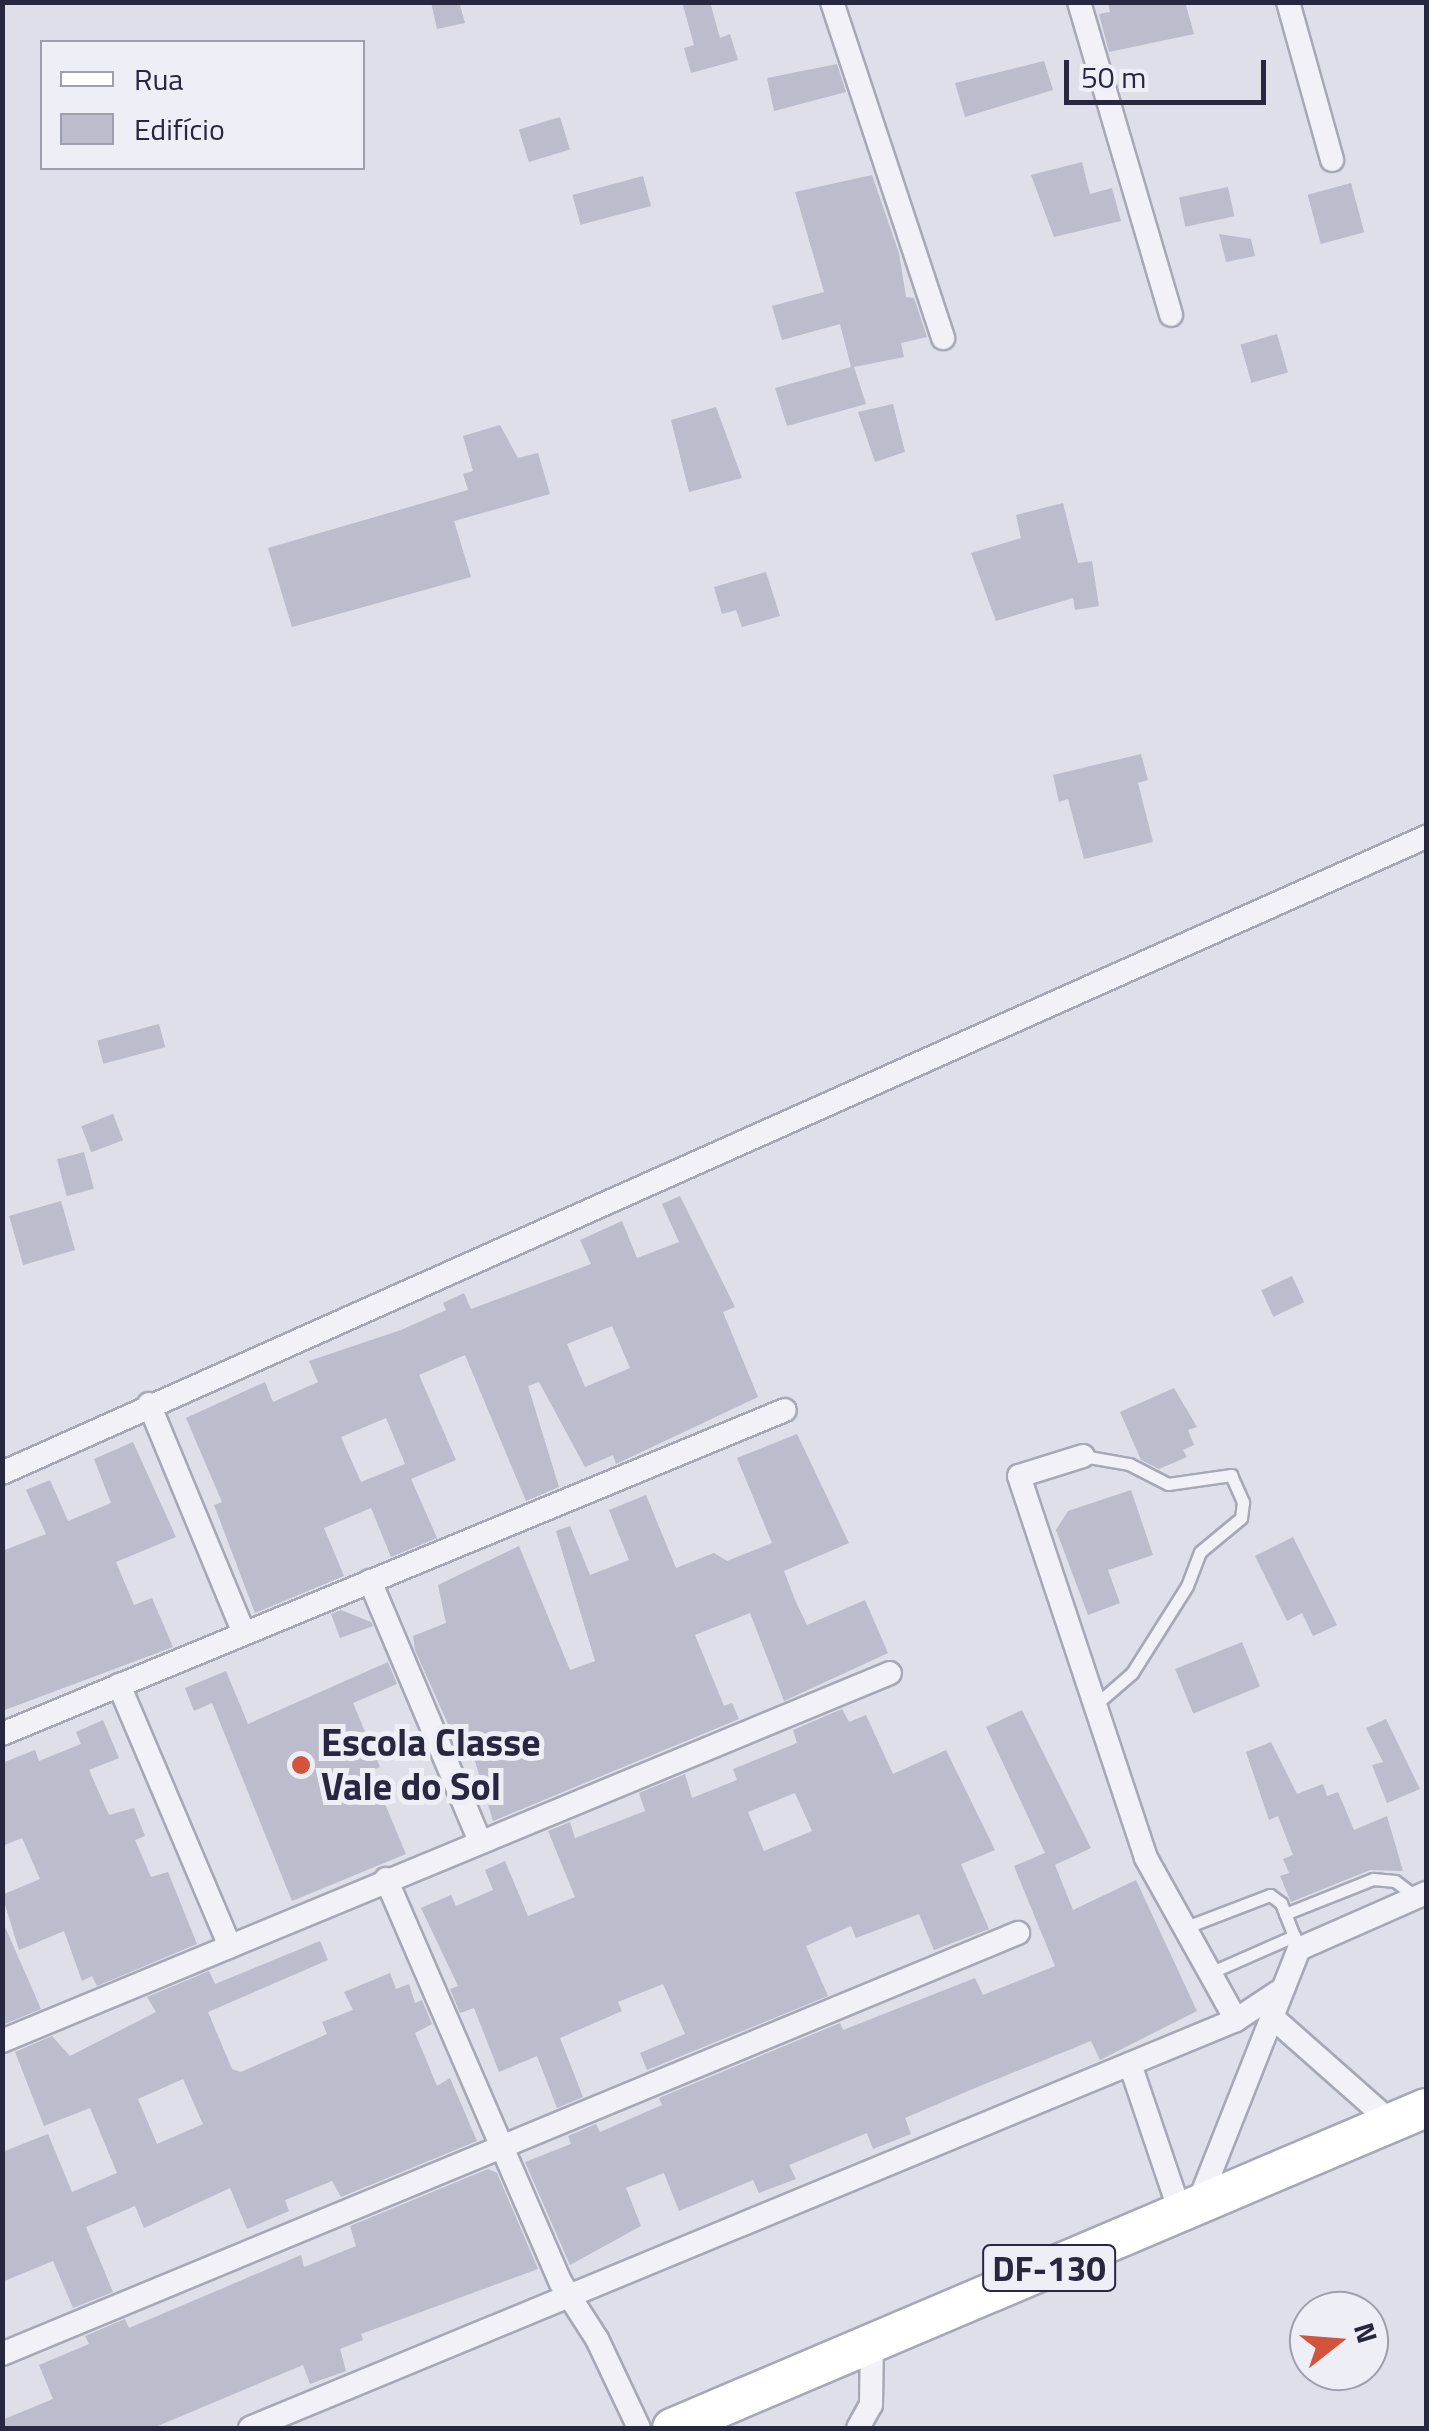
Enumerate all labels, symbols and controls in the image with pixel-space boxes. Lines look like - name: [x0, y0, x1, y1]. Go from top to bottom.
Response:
- legend: [40, 40, 365, 170]
- scale bar: [1069, 40, 1272, 102]
- text: 50 m: [1081, 54, 1146, 100]
- text: Rua: [134, 56, 183, 102]
- text: Edifício: [134, 106, 225, 152]
- place label: Escola Classe Vale do Sol: [321, 1720, 541, 1810]
- marker: Escola Classe Vale do Sol: [290, 1754, 312, 1776]
- road number: DF-130: [982, 2238, 1116, 2298]
- north arrow: [1289, 2291, 1389, 2391]
- text: N: [1343, 2317, 1390, 2348]

